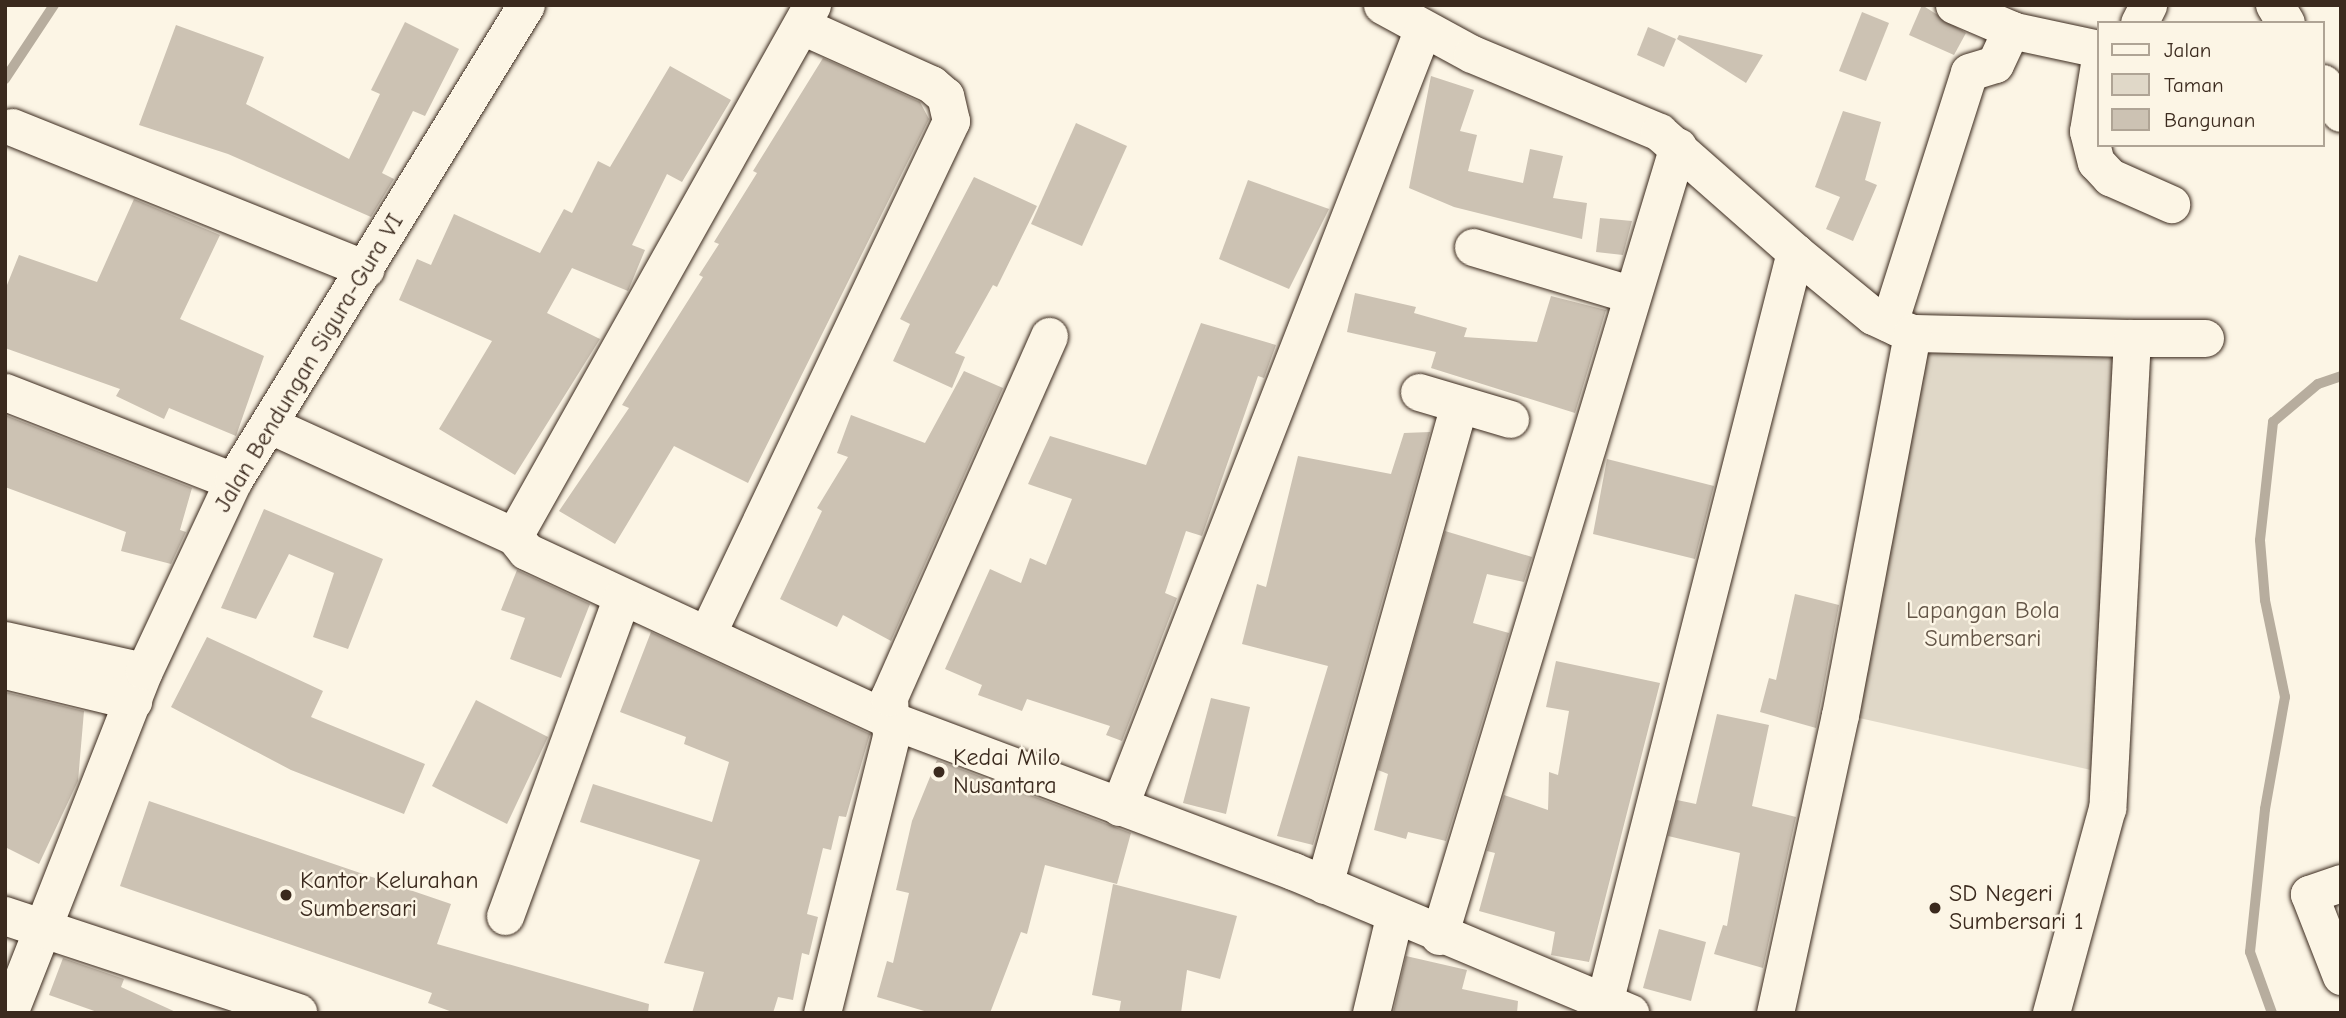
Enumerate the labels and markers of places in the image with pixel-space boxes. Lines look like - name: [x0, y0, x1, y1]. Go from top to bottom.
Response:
- place label: Kedai Milo Nusantara: [953, 744, 1061, 800]
- marker: Kedai Milo Nusantara: [931, 764, 947, 780]
- place label: Kantor Kelurahan Sumbersari: [300, 867, 478, 923]
- place label: SD Negeri Sumbersari 1: [1949, 880, 2084, 936]
- marker: Kantor Kelurahan Sumbersari: [278, 887, 294, 903]
- marker: SD Negeri Sumbersari 1: [1927, 900, 1943, 916]

